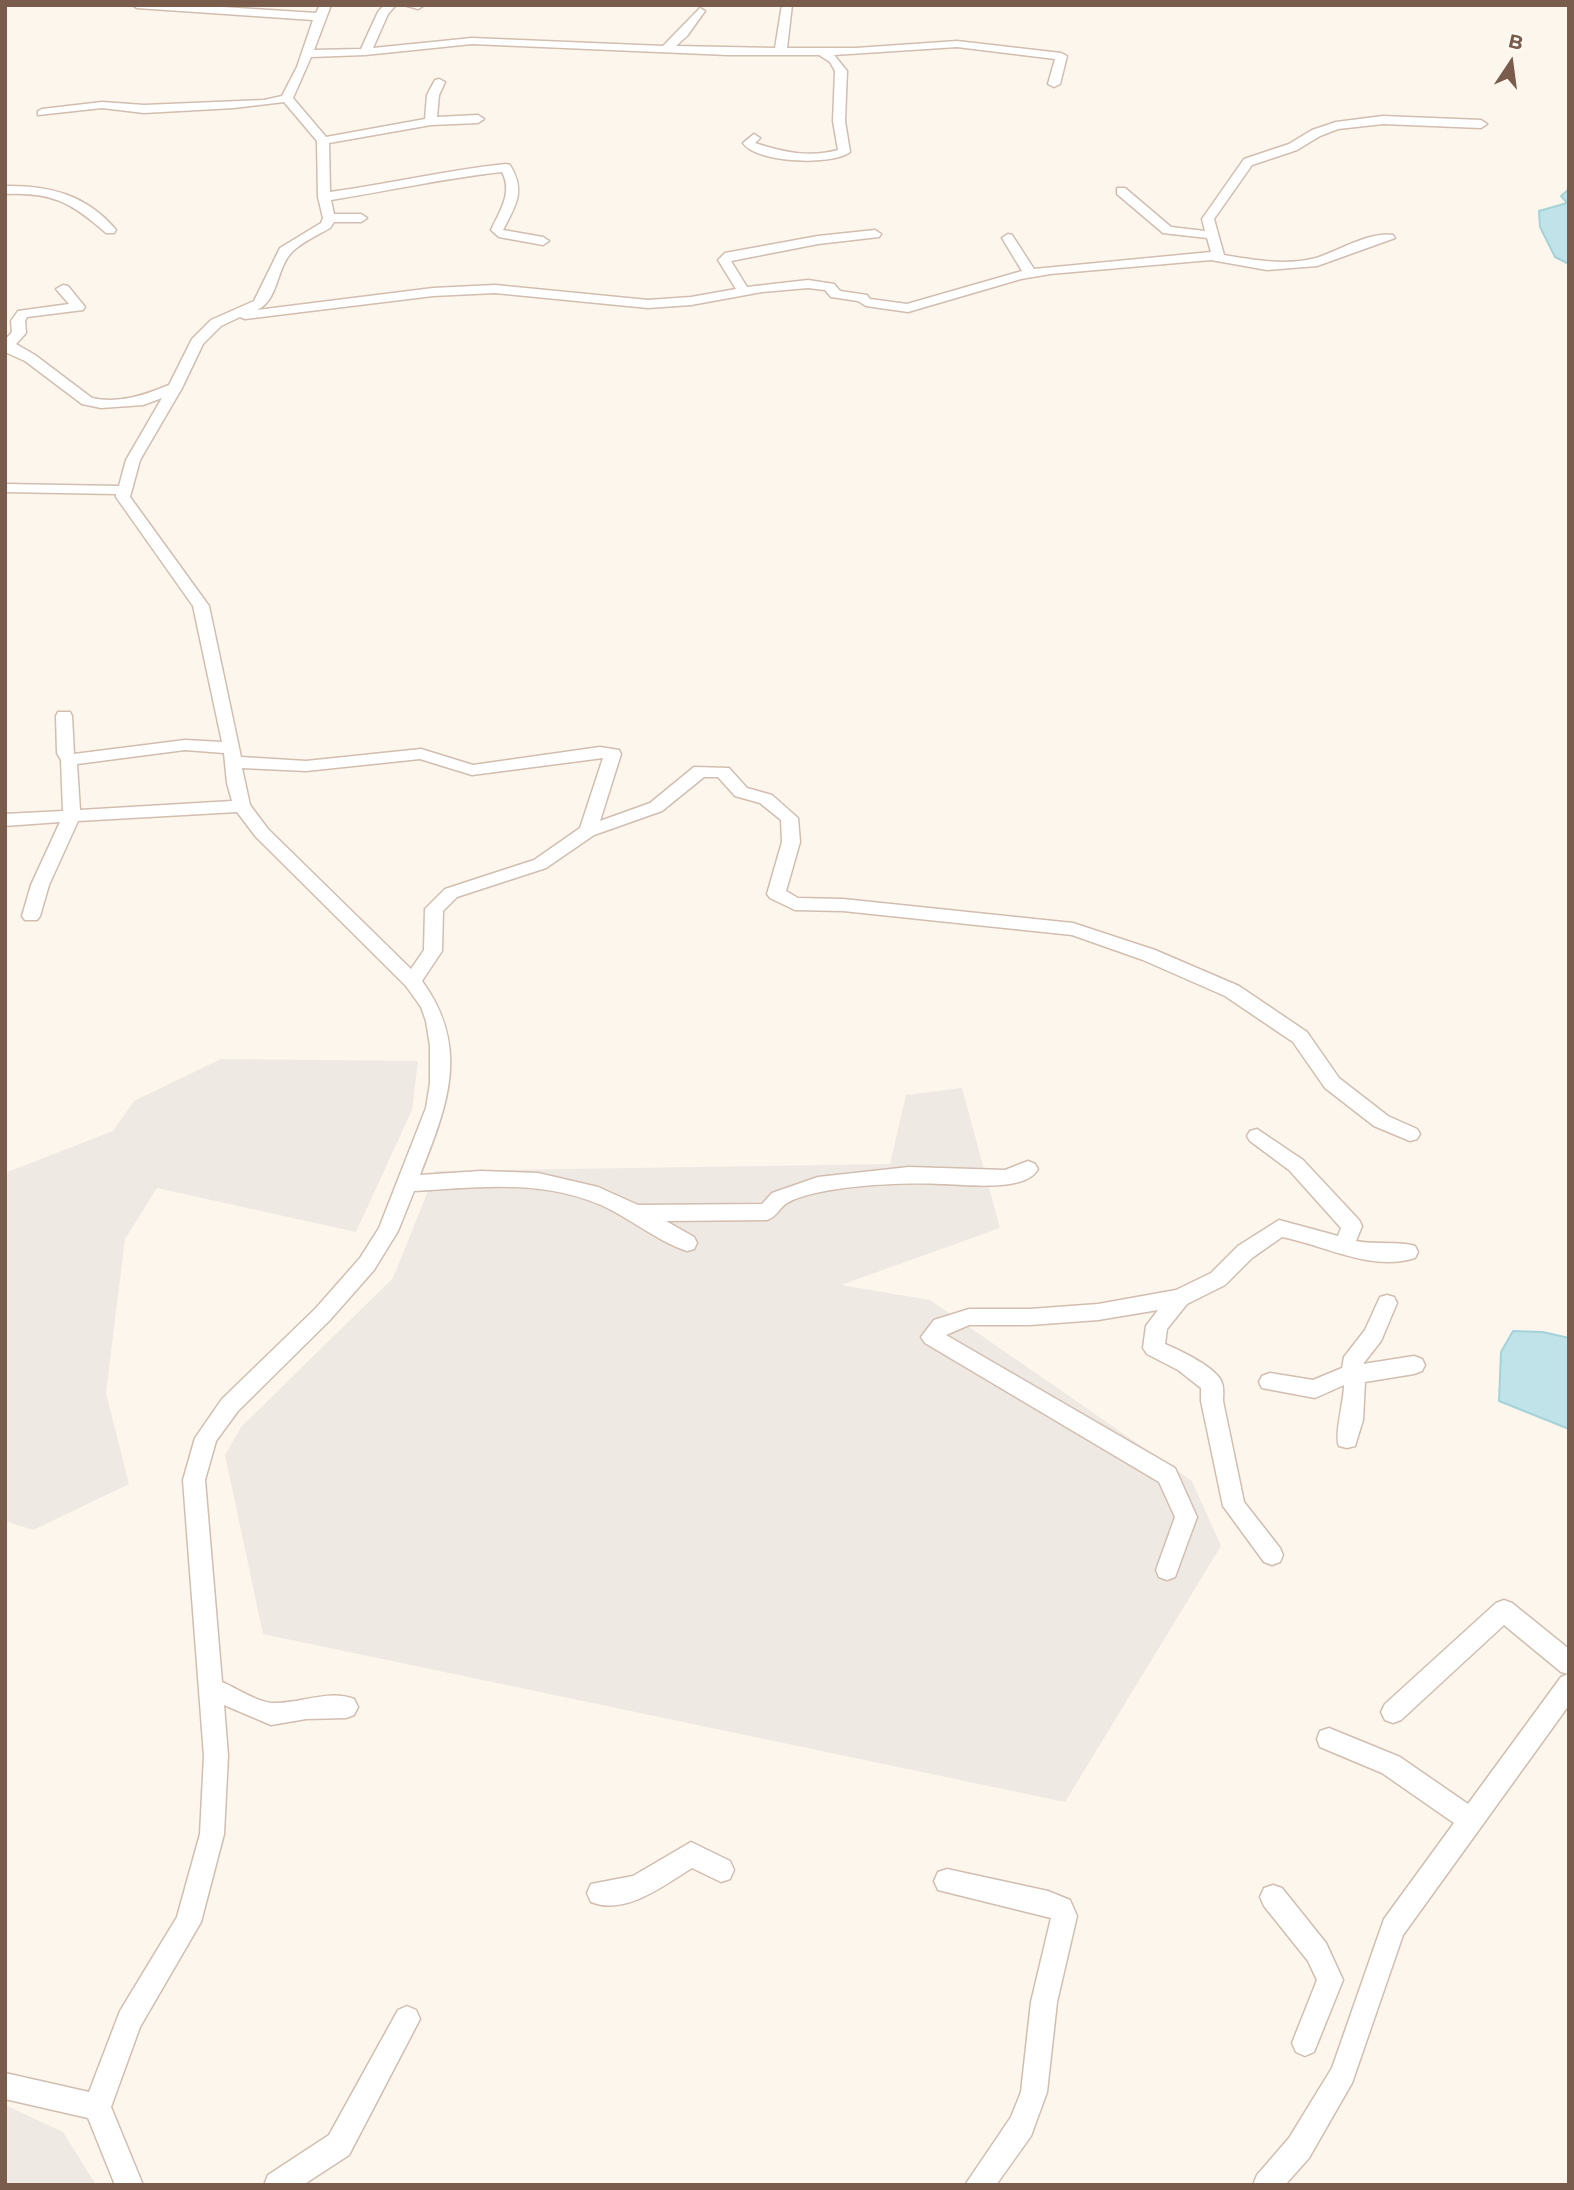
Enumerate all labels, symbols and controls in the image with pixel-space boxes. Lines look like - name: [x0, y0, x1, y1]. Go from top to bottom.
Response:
- north arrow: [1476, 28, 1546, 98]
- text: B: [1506, 29, 1526, 55]

